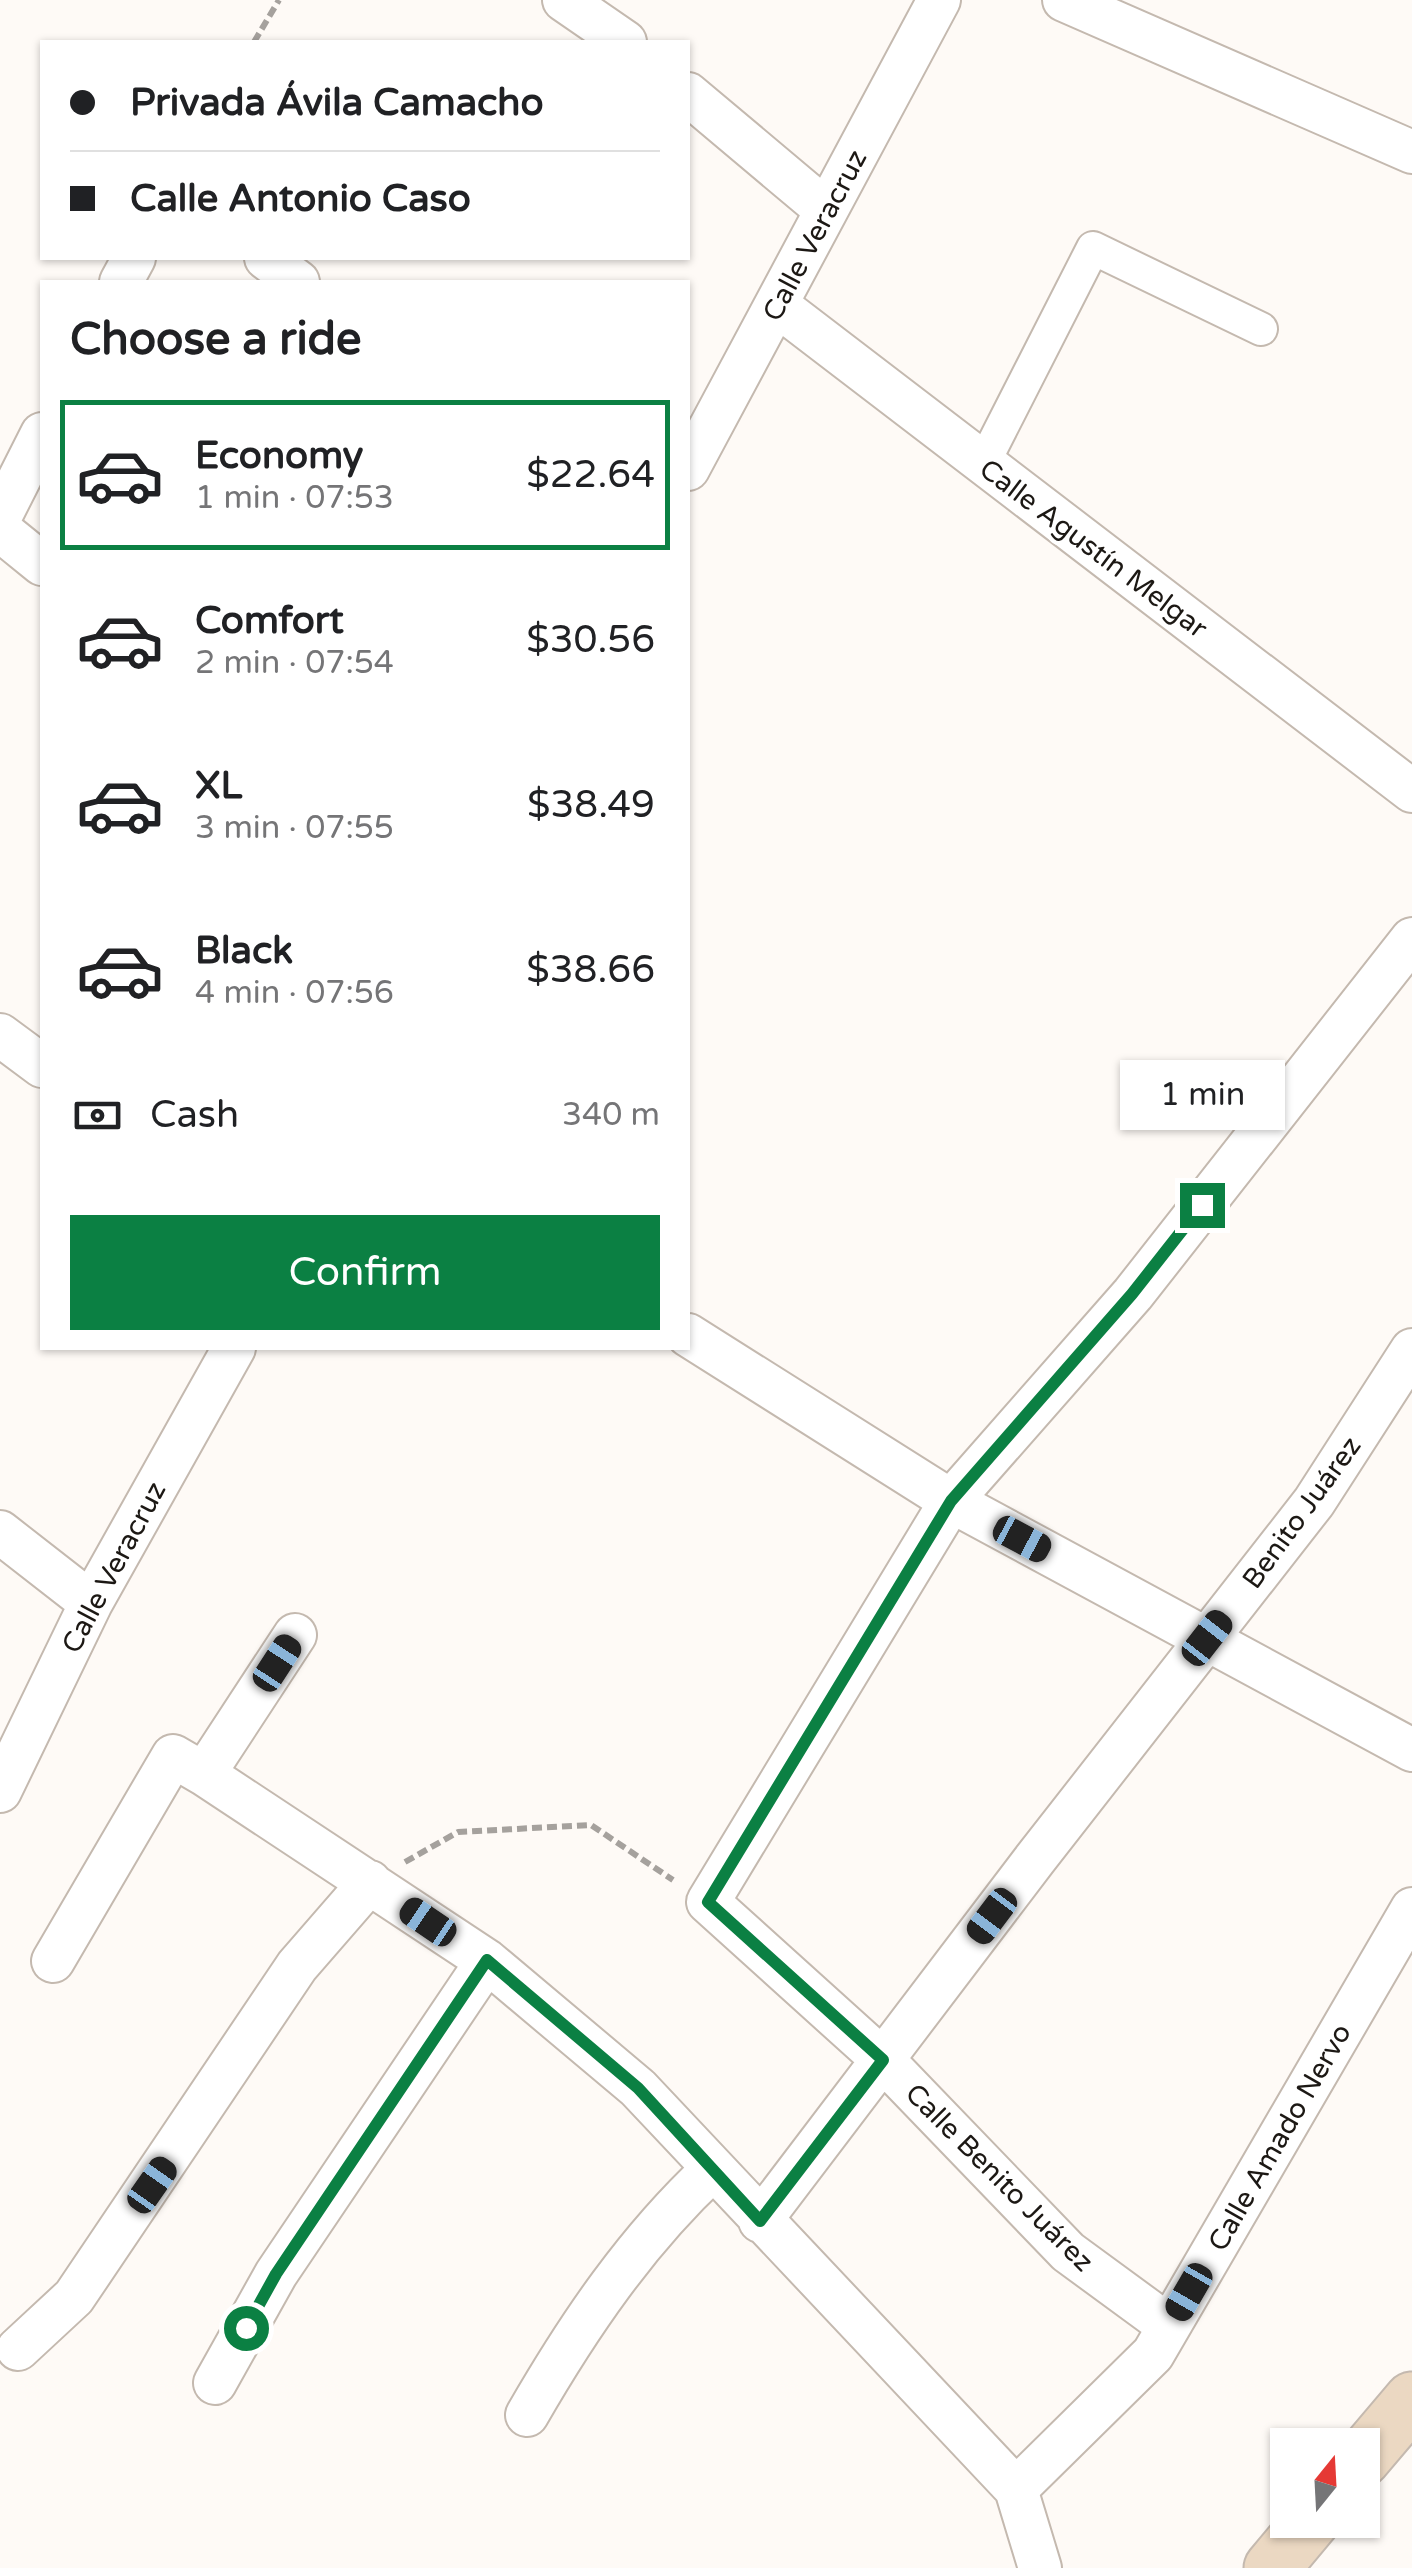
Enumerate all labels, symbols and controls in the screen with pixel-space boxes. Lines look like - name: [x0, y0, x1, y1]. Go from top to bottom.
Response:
- text: Privada Ávila Camacho: [130, 80, 544, 126]
- street label: Calle Veracruz: [755, 144, 874, 327]
- text: Calle Antonio Caso: [130, 176, 471, 222]
- text: Choose a ride: [70, 313, 361, 367]
- icon: car: [75, 430, 165, 520]
- text: Economy: [195, 433, 363, 479]
- text: $22.64: [526, 452, 655, 498]
- street label: Calle Agustín Melgar: [973, 452, 1214, 646]
- text: 1 min · 07:53: [195, 479, 394, 517]
- icon: car: [75, 595, 165, 685]
- text: Comfort: [195, 598, 344, 644]
- text: $30.56: [526, 617, 655, 663]
- text: 2 min · 07:54: [195, 644, 394, 682]
- icon: car: [75, 760, 165, 850]
- text: XL: [195, 763, 242, 809]
- text: $38.49: [527, 782, 655, 828]
- text: 3 min · 07:55: [195, 809, 394, 847]
- icon: car: [75, 925, 165, 1015]
- text: Black: [195, 928, 293, 974]
- text: $38.66: [526, 947, 655, 993]
- text: 4 min · 07:56: [195, 974, 394, 1012]
- callout: 1 min: [1120, 1060, 1284, 1130]
- text: 1 min: [1160, 1076, 1245, 1114]
- icon: cash: [70, 1088, 125, 1143]
- text: Cash: [150, 1092, 239, 1138]
- text: 340 m: [562, 1096, 660, 1134]
- route end: [1180, 1183, 1225, 1228]
- button: Confirm: [70, 1215, 660, 1330]
- street label: Benito Juárez: [1235, 1430, 1368, 1595]
- street label: Calle Veracruz: [54, 1476, 173, 1659]
- car: [988, 1512, 1056, 1566]
- car: [1177, 1605, 1237, 1671]
- car: [248, 1630, 306, 1696]
- car: [962, 1883, 1022, 1949]
- car: [395, 1893, 461, 1951]
- street label: Calle Amado Nervo: [1201, 2018, 1359, 2257]
- street label: Calle Benito Juárez: [898, 2077, 1100, 2279]
- car: [123, 2152, 181, 2218]
- car: [1161, 2259, 1217, 2325]
- route start: [224, 2306, 269, 2351]
- north arrow: [1270, 2428, 1380, 2538]
- map controls: [1270, 2428, 1380, 2538]

